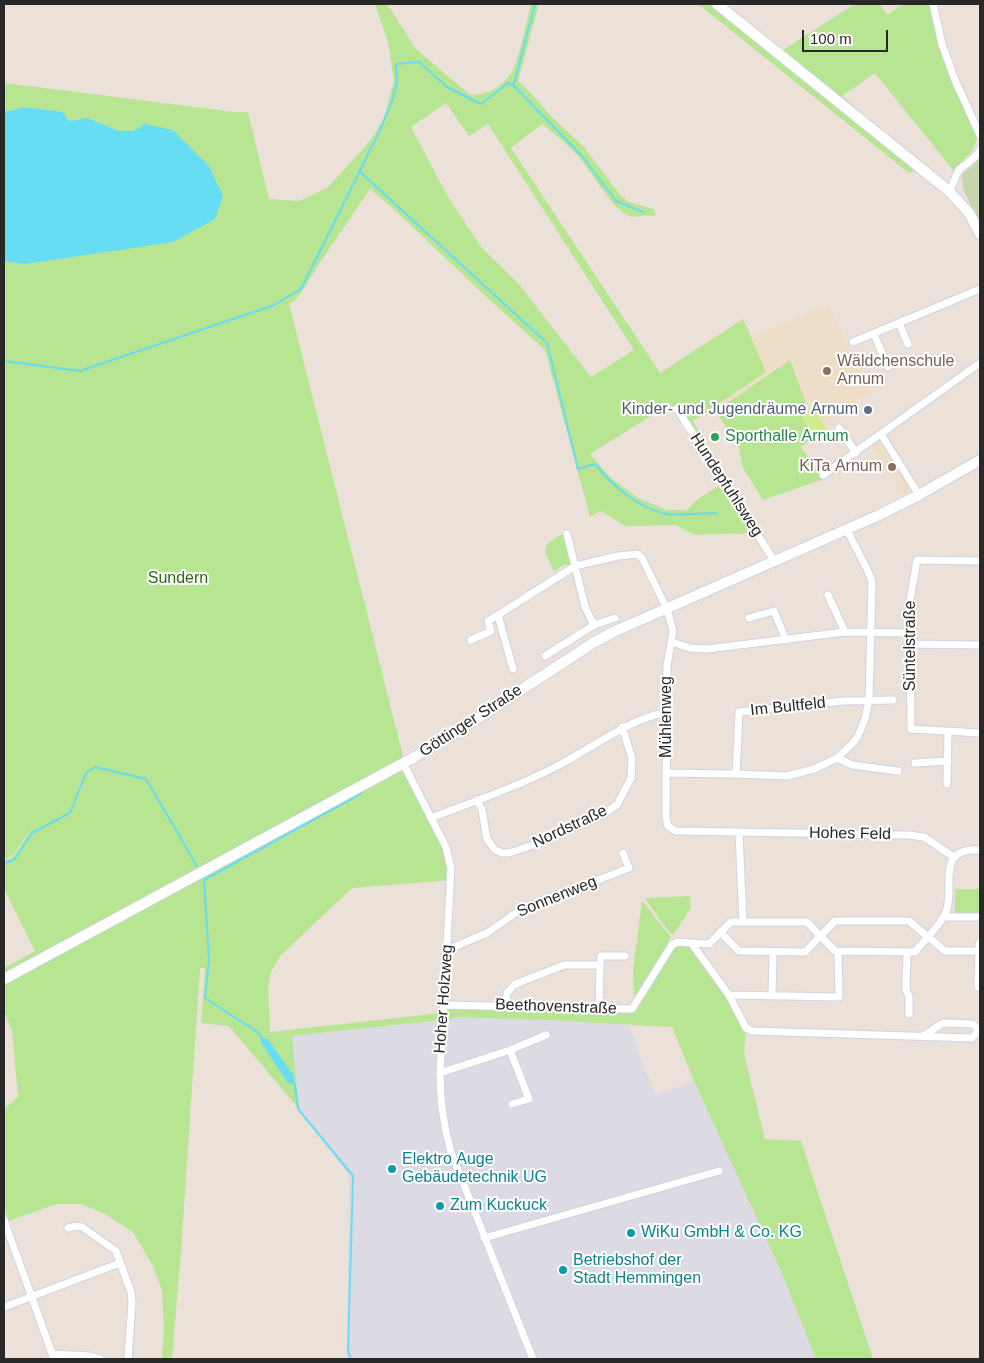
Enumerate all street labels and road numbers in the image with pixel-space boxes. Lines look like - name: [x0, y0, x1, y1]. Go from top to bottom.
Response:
- street label: Hundepfuhlsweg: [685, 430, 767, 540]
- street label: Süntelstraße: [901, 601, 921, 691]
- street label: Mühlenweg: [657, 676, 677, 758]
- street label: Göttinger Straße: [416, 681, 526, 761]
- street label: Im Bultfeld: [749, 694, 827, 720]
- street label: Nordstraße: [530, 801, 610, 853]
- street label: Hohes Feld: [809, 824, 891, 844]
- street label: Sonnenweg: [514, 872, 600, 922]
- street label: Hoher Holzweg: [431, 944, 457, 1054]
- street label: Beethovenstraße: [495, 995, 617, 1019]

